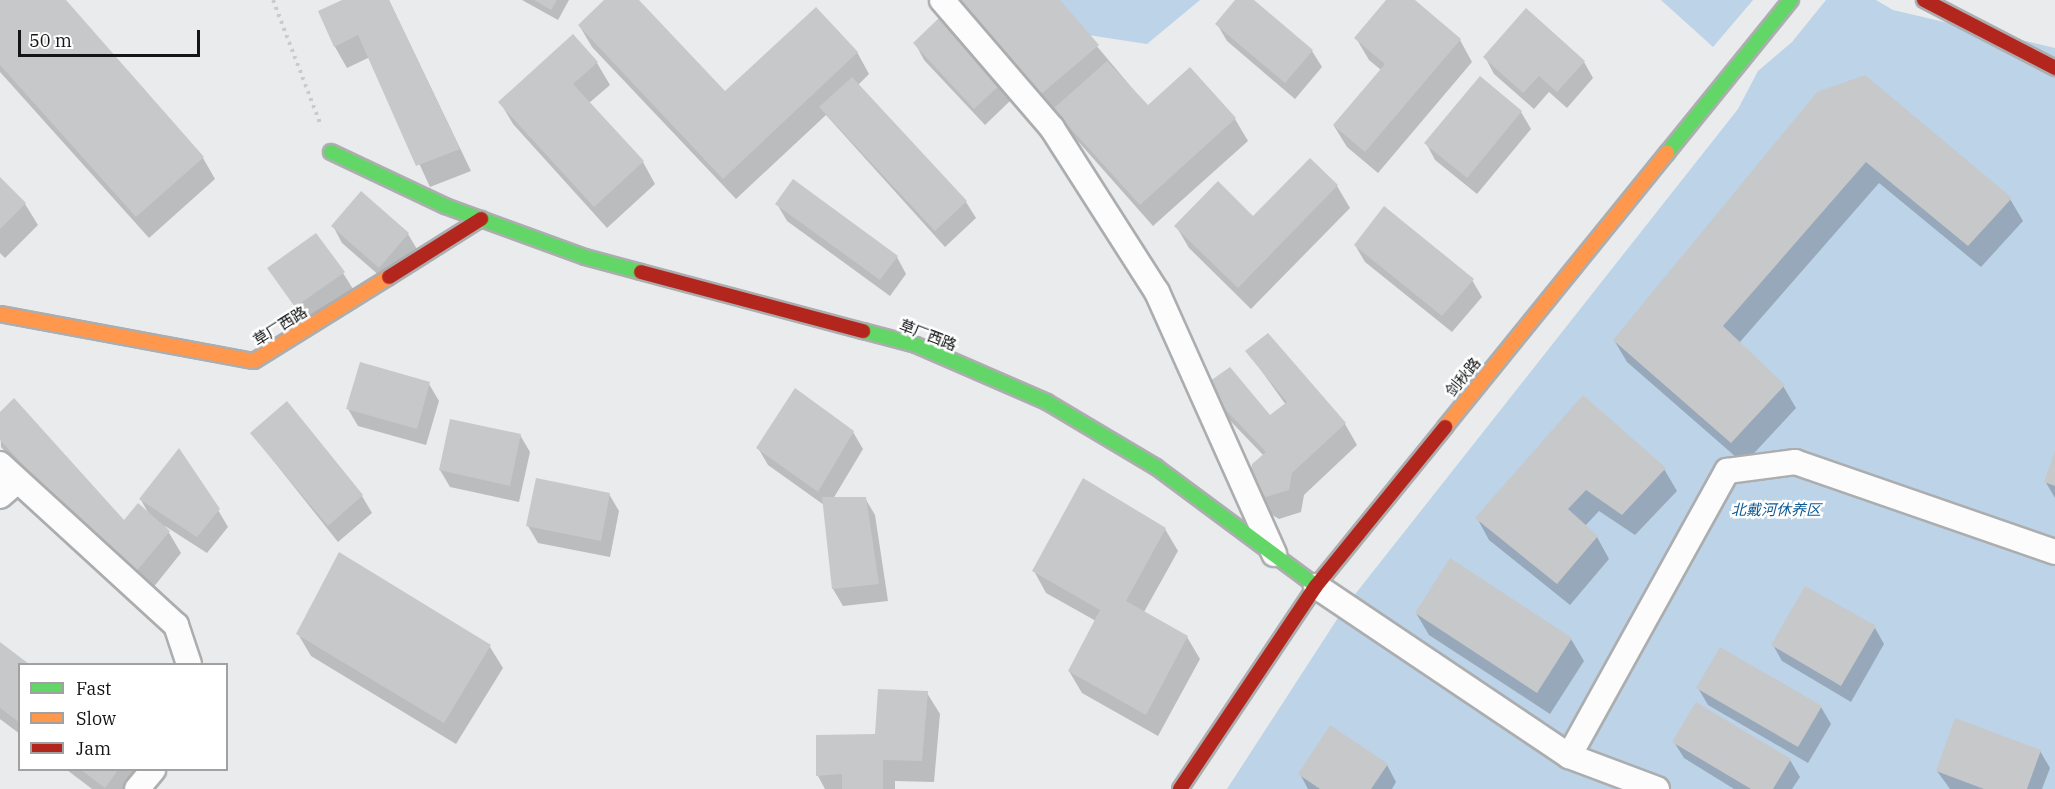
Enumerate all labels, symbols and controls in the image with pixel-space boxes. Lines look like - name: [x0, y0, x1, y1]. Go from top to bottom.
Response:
- scale bar: [21, 18, 202, 56]
- text: 50 m: [29, 29, 72, 52]
- street label: 草厂西路: [250, 302, 310, 350]
- street label: 草厂西路: [897, 316, 959, 354]
- street label: 剑秋路: [1442, 354, 1484, 400]
- park label: 北戴河休养区: [1731, 501, 1821, 519]
- legend: [18, 663, 228, 771]
- text: Fast: [76, 677, 111, 700]
- text: Slow: [76, 707, 116, 730]
- text: Jam: [76, 737, 111, 760]

